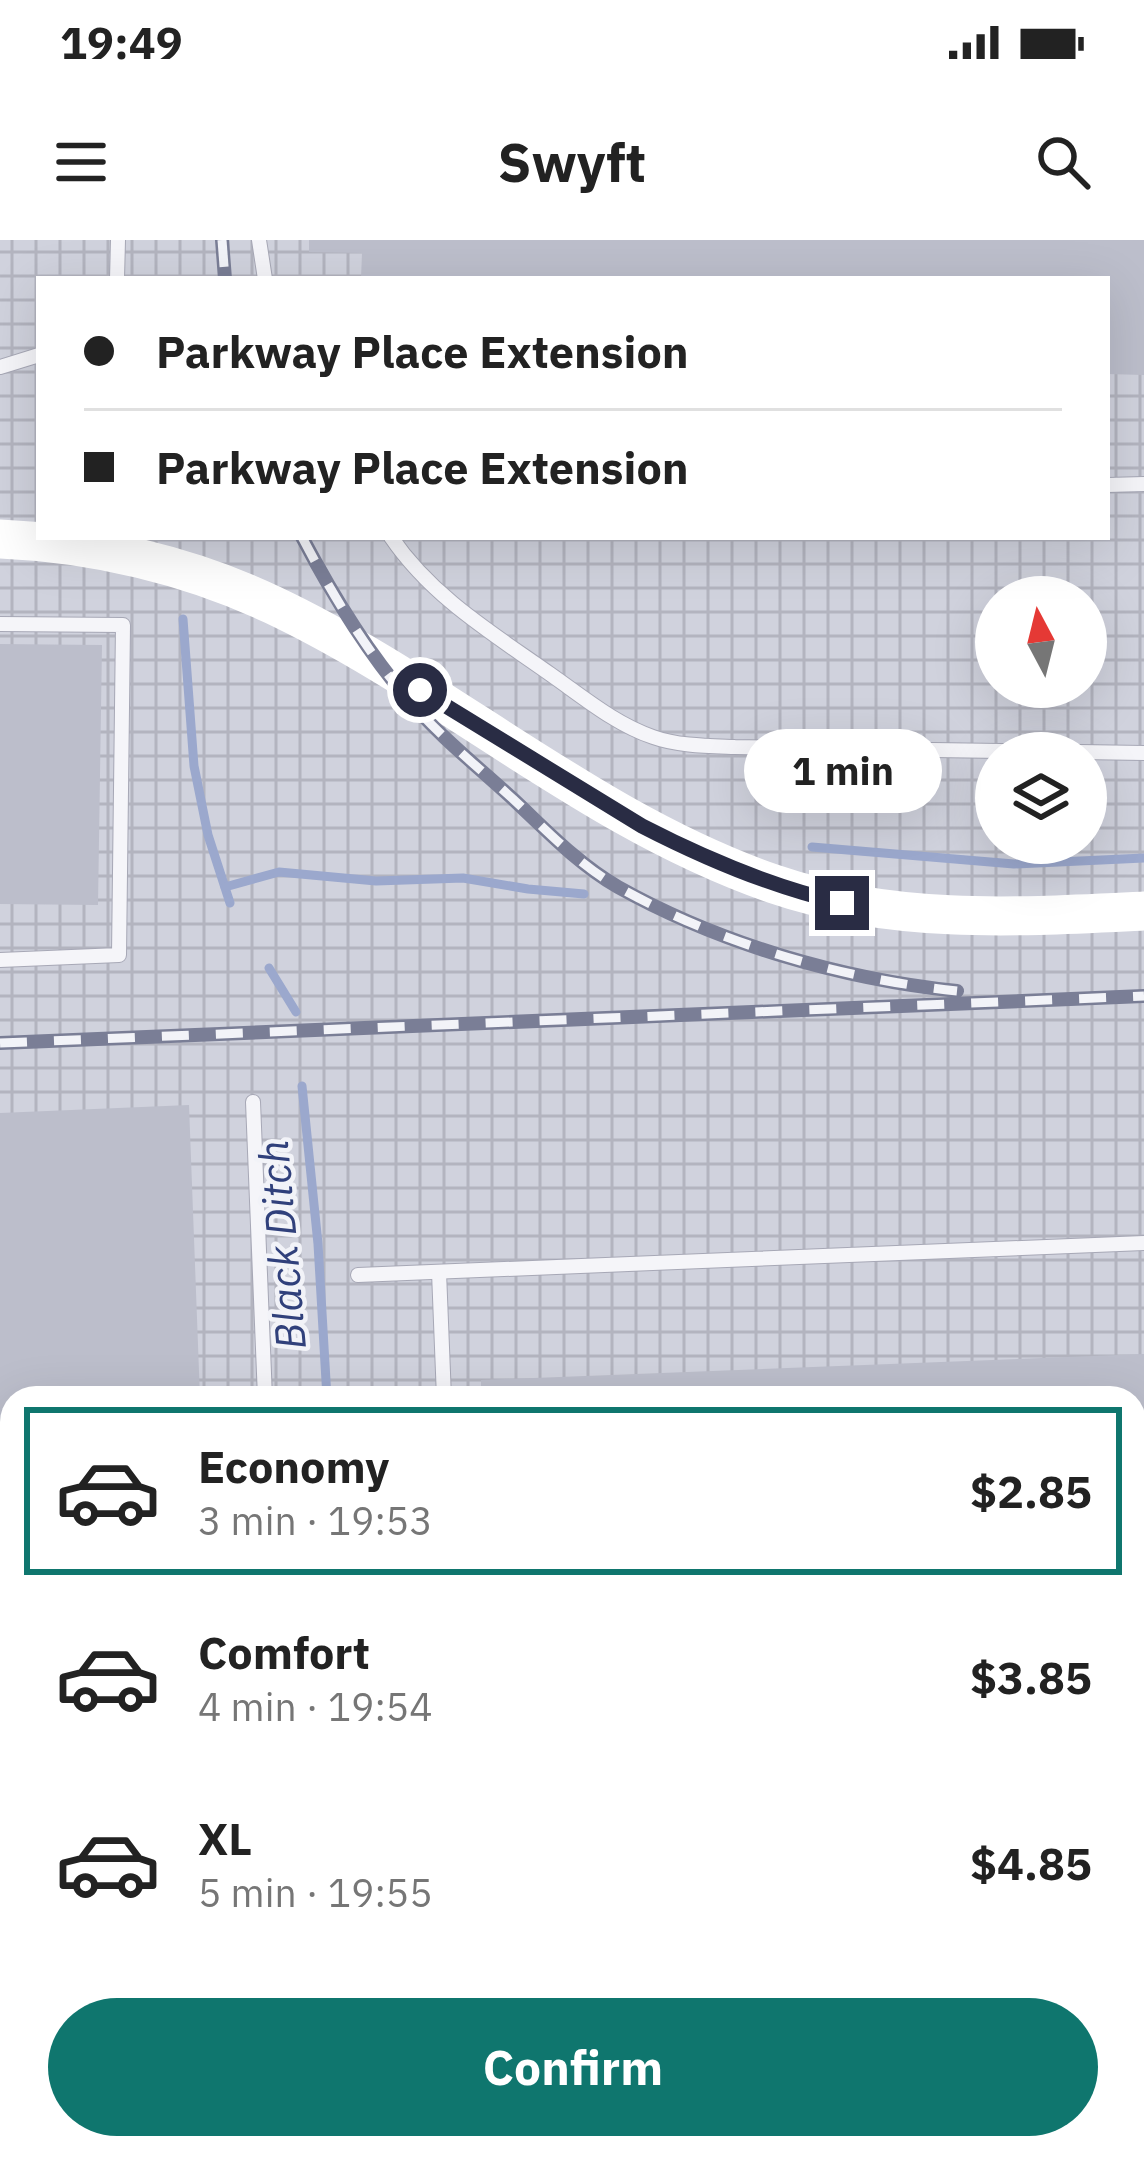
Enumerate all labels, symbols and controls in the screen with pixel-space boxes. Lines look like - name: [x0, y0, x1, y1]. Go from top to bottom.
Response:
- text: 19:49: [60, 13, 183, 71]
- text: Swyft: [498, 127, 646, 197]
- icon: menu: [48, 129, 114, 195]
- icon: search: [1030, 129, 1096, 195]
- text: Parkway Place Extension: [156, 322, 689, 380]
- text: Parkway Place Extension: [156, 438, 689, 496]
- north arrow: [975, 576, 1107, 708]
- map controls: [975, 576, 1107, 864]
- route start: [393, 663, 447, 717]
- callout: 1 min: [743, 729, 941, 813]
- button: layers: [975, 732, 1107, 864]
- text: 1 min: [792, 745, 894, 796]
- route end: [815, 876, 869, 930]
- water label: Black Ditch: [245, 1138, 318, 1352]
- icon: car: [54, 1437, 162, 1545]
- text: Economy: [198, 1437, 389, 1495]
- text: $2.85: [970, 1462, 1092, 1520]
- text: 3 min · 19:53: [198, 1495, 433, 1546]
- icon: car: [54, 1623, 162, 1731]
- text: Comfort: [198, 1623, 370, 1681]
- text: $3.85: [970, 1648, 1092, 1706]
- text: 4 min · 19:54: [198, 1681, 433, 1732]
- icon: car: [54, 1809, 162, 1917]
- text: XL: [198, 1809, 252, 1867]
- text: $4.85: [970, 1834, 1092, 1892]
- text: 5 min · 19:55: [198, 1867, 433, 1918]
- button: Confirm: [48, 1998, 1098, 2136]

